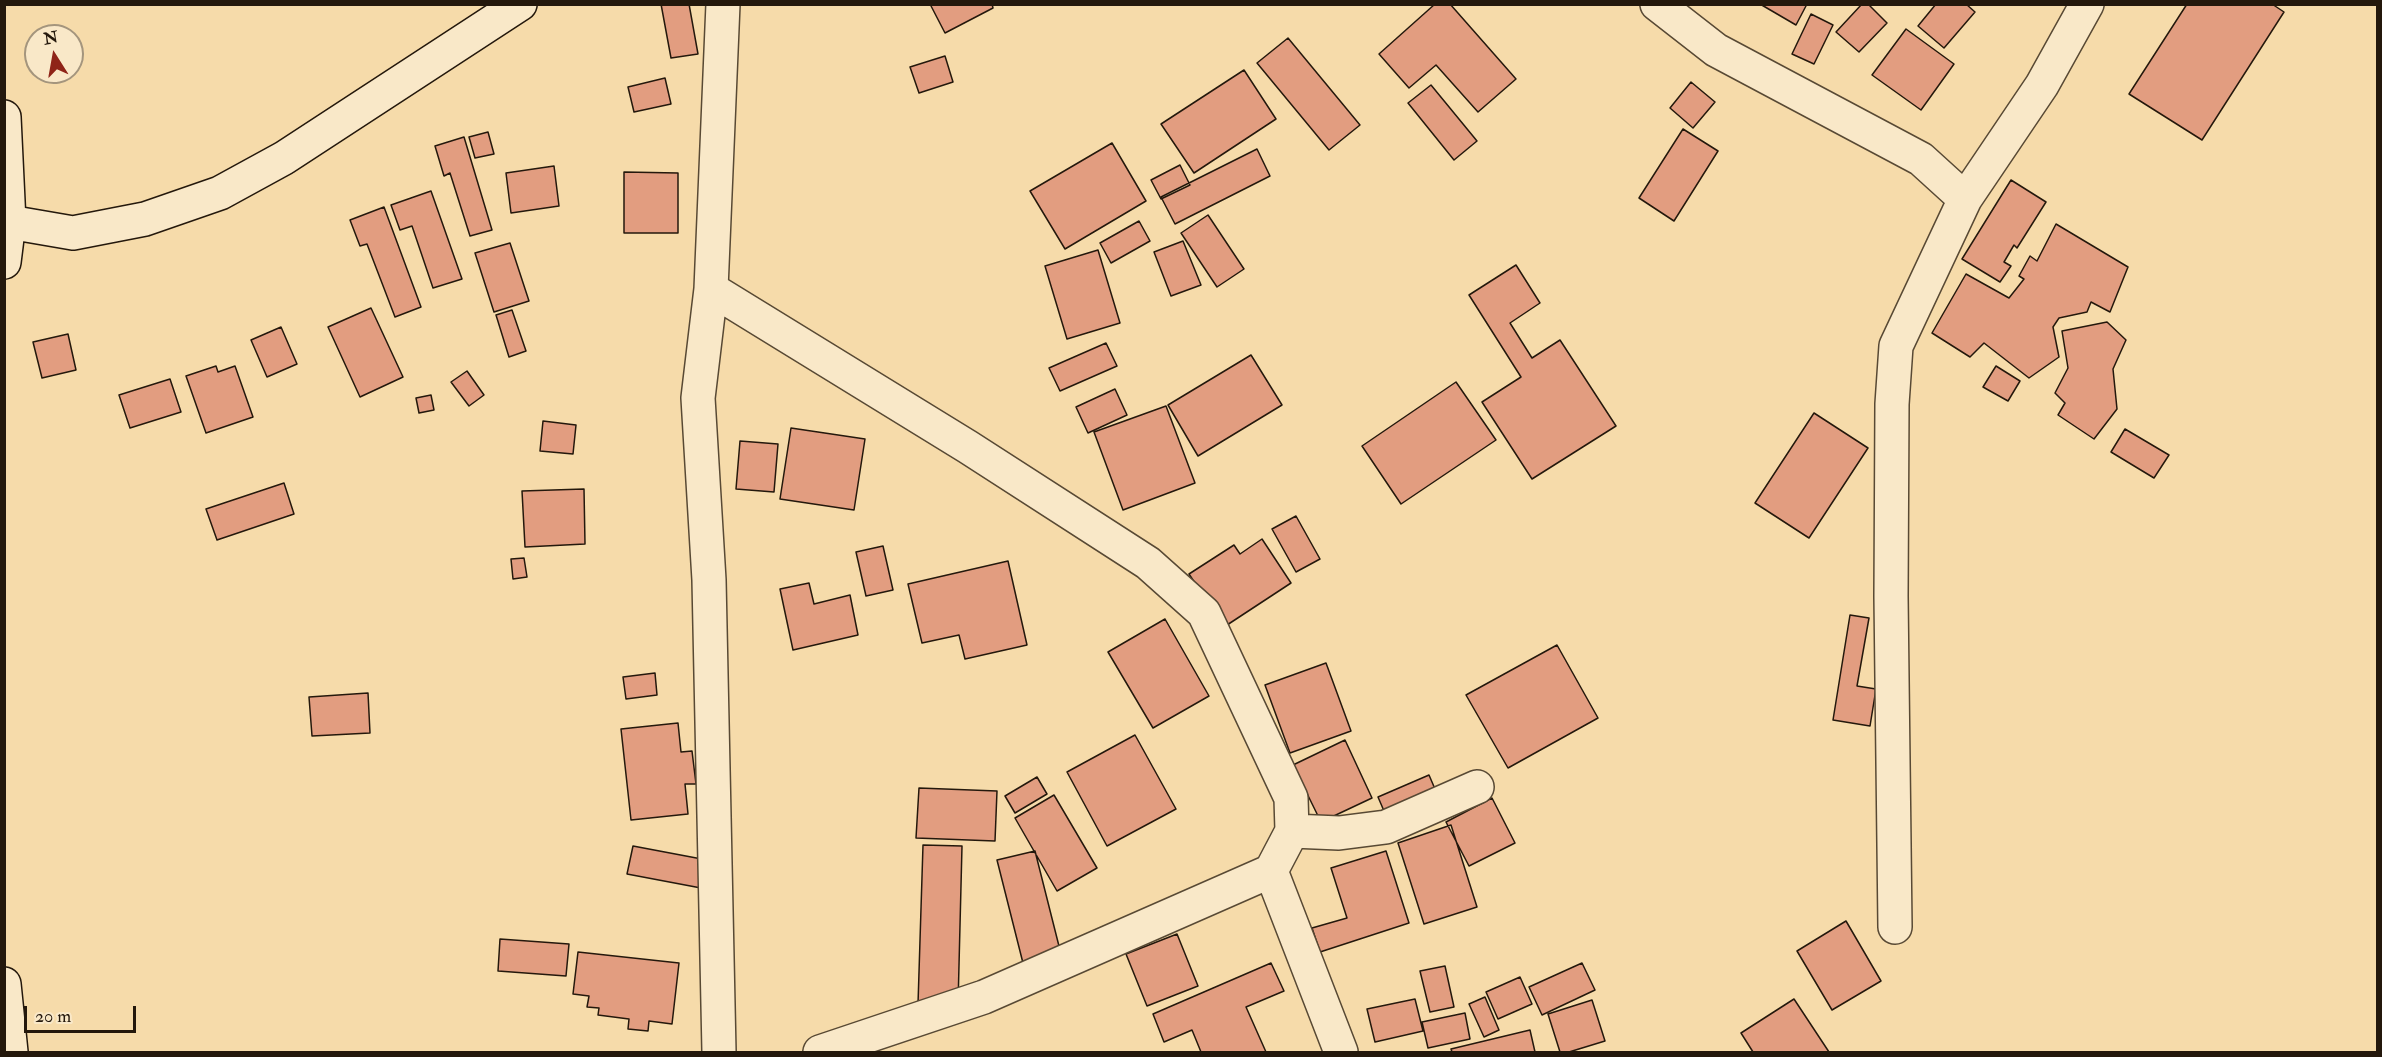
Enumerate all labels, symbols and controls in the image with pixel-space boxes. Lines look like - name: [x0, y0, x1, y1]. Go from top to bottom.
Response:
- north arrow: [24, 24, 84, 84]
- text: N: [42, 27, 60, 49]
- scale bar: [27, 994, 140, 1032]
- text: 20 m: [35, 1005, 71, 1028]

